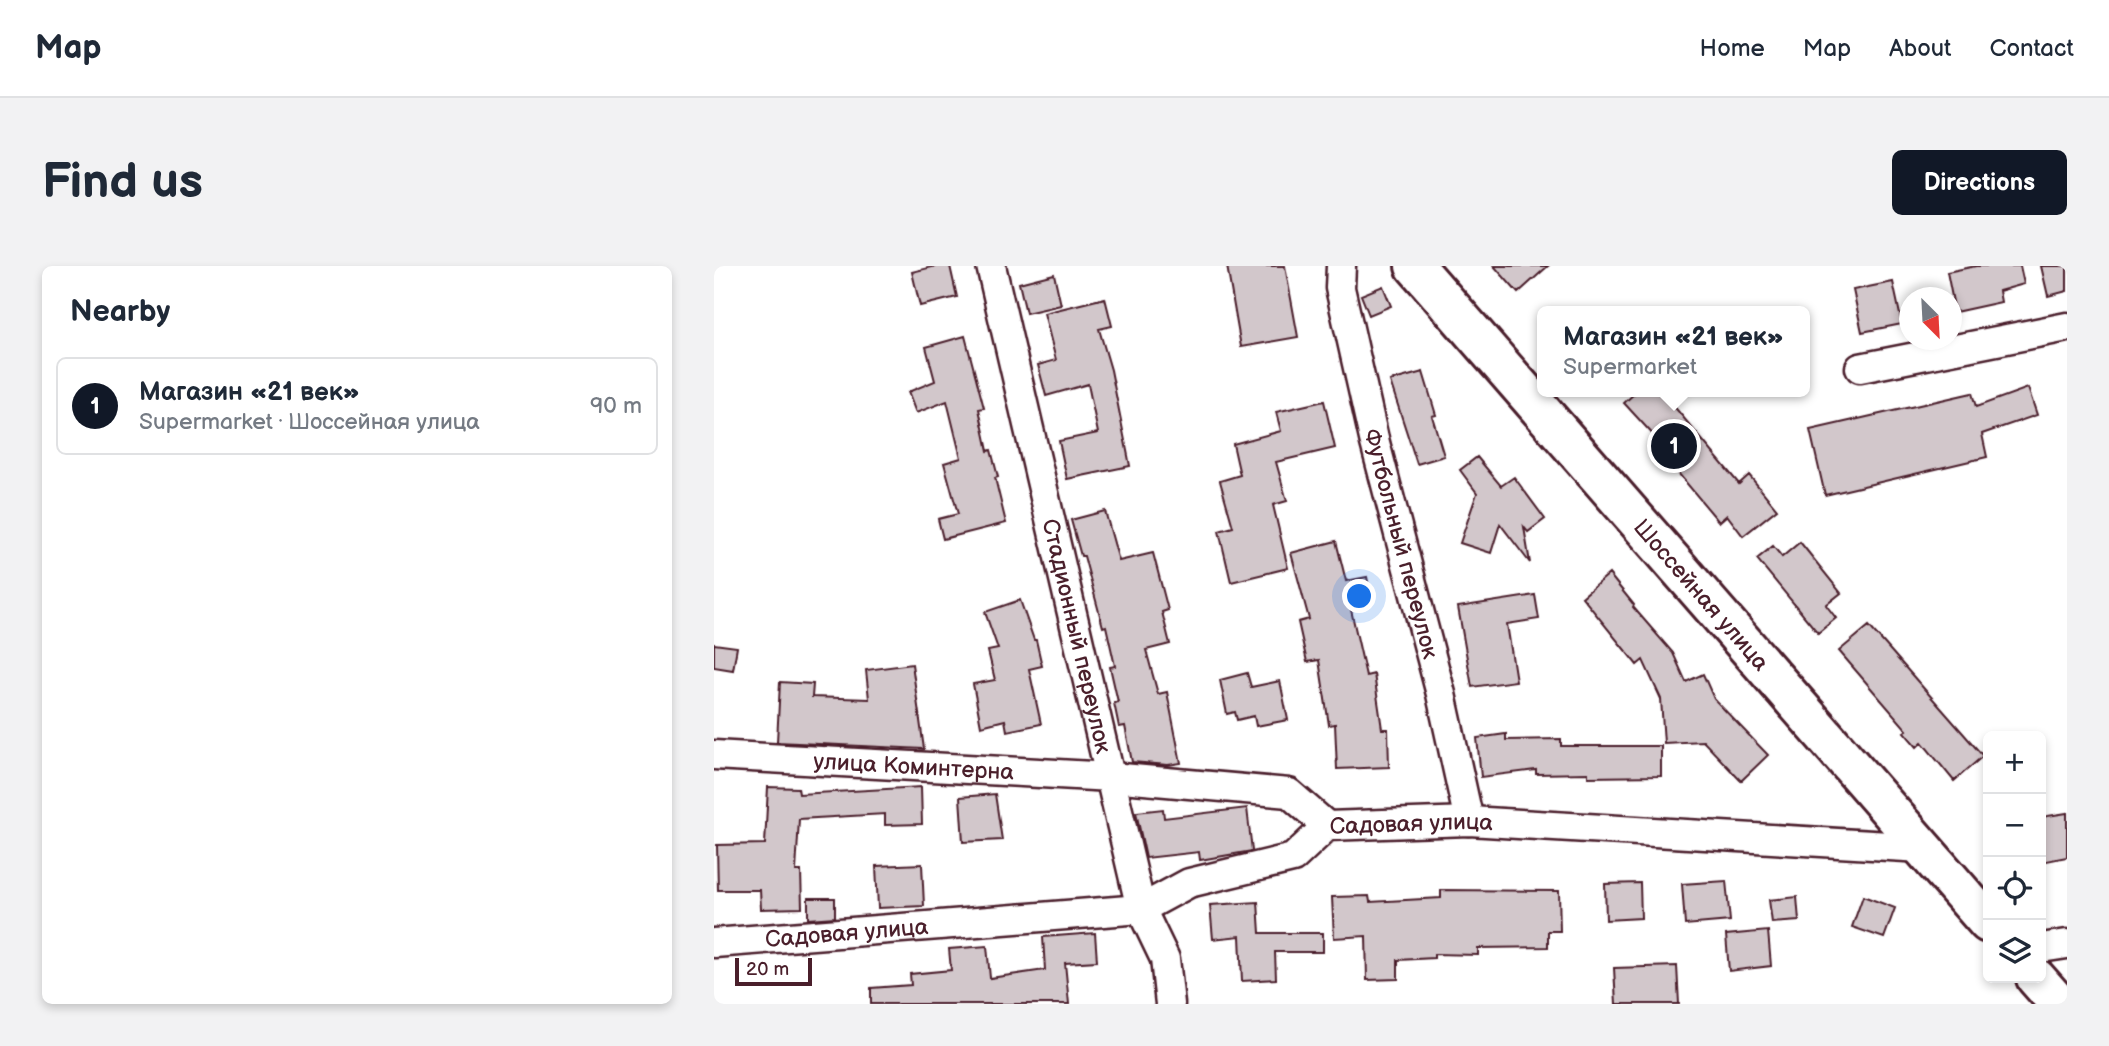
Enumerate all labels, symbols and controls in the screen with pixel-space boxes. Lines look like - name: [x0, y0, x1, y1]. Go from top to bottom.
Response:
- text: Map: [35, 28, 101, 68]
- text: Home: [1700, 34, 1765, 63]
- text: Map: [1803, 34, 1851, 63]
- text: About: [1889, 34, 1951, 63]
- text: Contact: [1989, 34, 2074, 63]
- button: Directions: [1892, 150, 2067, 215]
- text: Find us: [42, 153, 203, 212]
- north arrow: [1899, 287, 1962, 350]
- text: Nearby: [70, 294, 170, 330]
- popup: [1537, 306, 1810, 397]
- text: Магазин «21 век»: [1563, 322, 1784, 353]
- text: Supermarket: [1563, 353, 1697, 381]
- text: Магазин «21 век»: [139, 377, 360, 408]
- text: 1: [90, 392, 100, 420]
- text: 90 m: [590, 392, 642, 420]
- text: Supermarket · Шоссейная улица: [139, 408, 480, 436]
- pin: 1: [1651, 420, 1697, 472]
- street label: Футбольный переулок: [1357, 426, 1444, 663]
- street label: Шоссейная улица: [1627, 514, 1775, 677]
- street label: Стадионный переулок: [1035, 516, 1117, 757]
- your location: [1342, 579, 1376, 613]
- map controls: [1983, 731, 2046, 983]
- button: +: [1983, 731, 2046, 794]
- street label: улица Коминтерна: [813, 748, 1015, 787]
- button: −: [1983, 794, 2046, 857]
- street label: Садовая улица: [1329, 808, 1494, 841]
- button: locate: [1983, 857, 2046, 920]
- street label: Садовая улица: [764, 913, 930, 954]
- button: layers: [1983, 920, 2046, 983]
- scale bar: [735, 955, 812, 987]
- text: 20 m: [746, 958, 789, 981]

